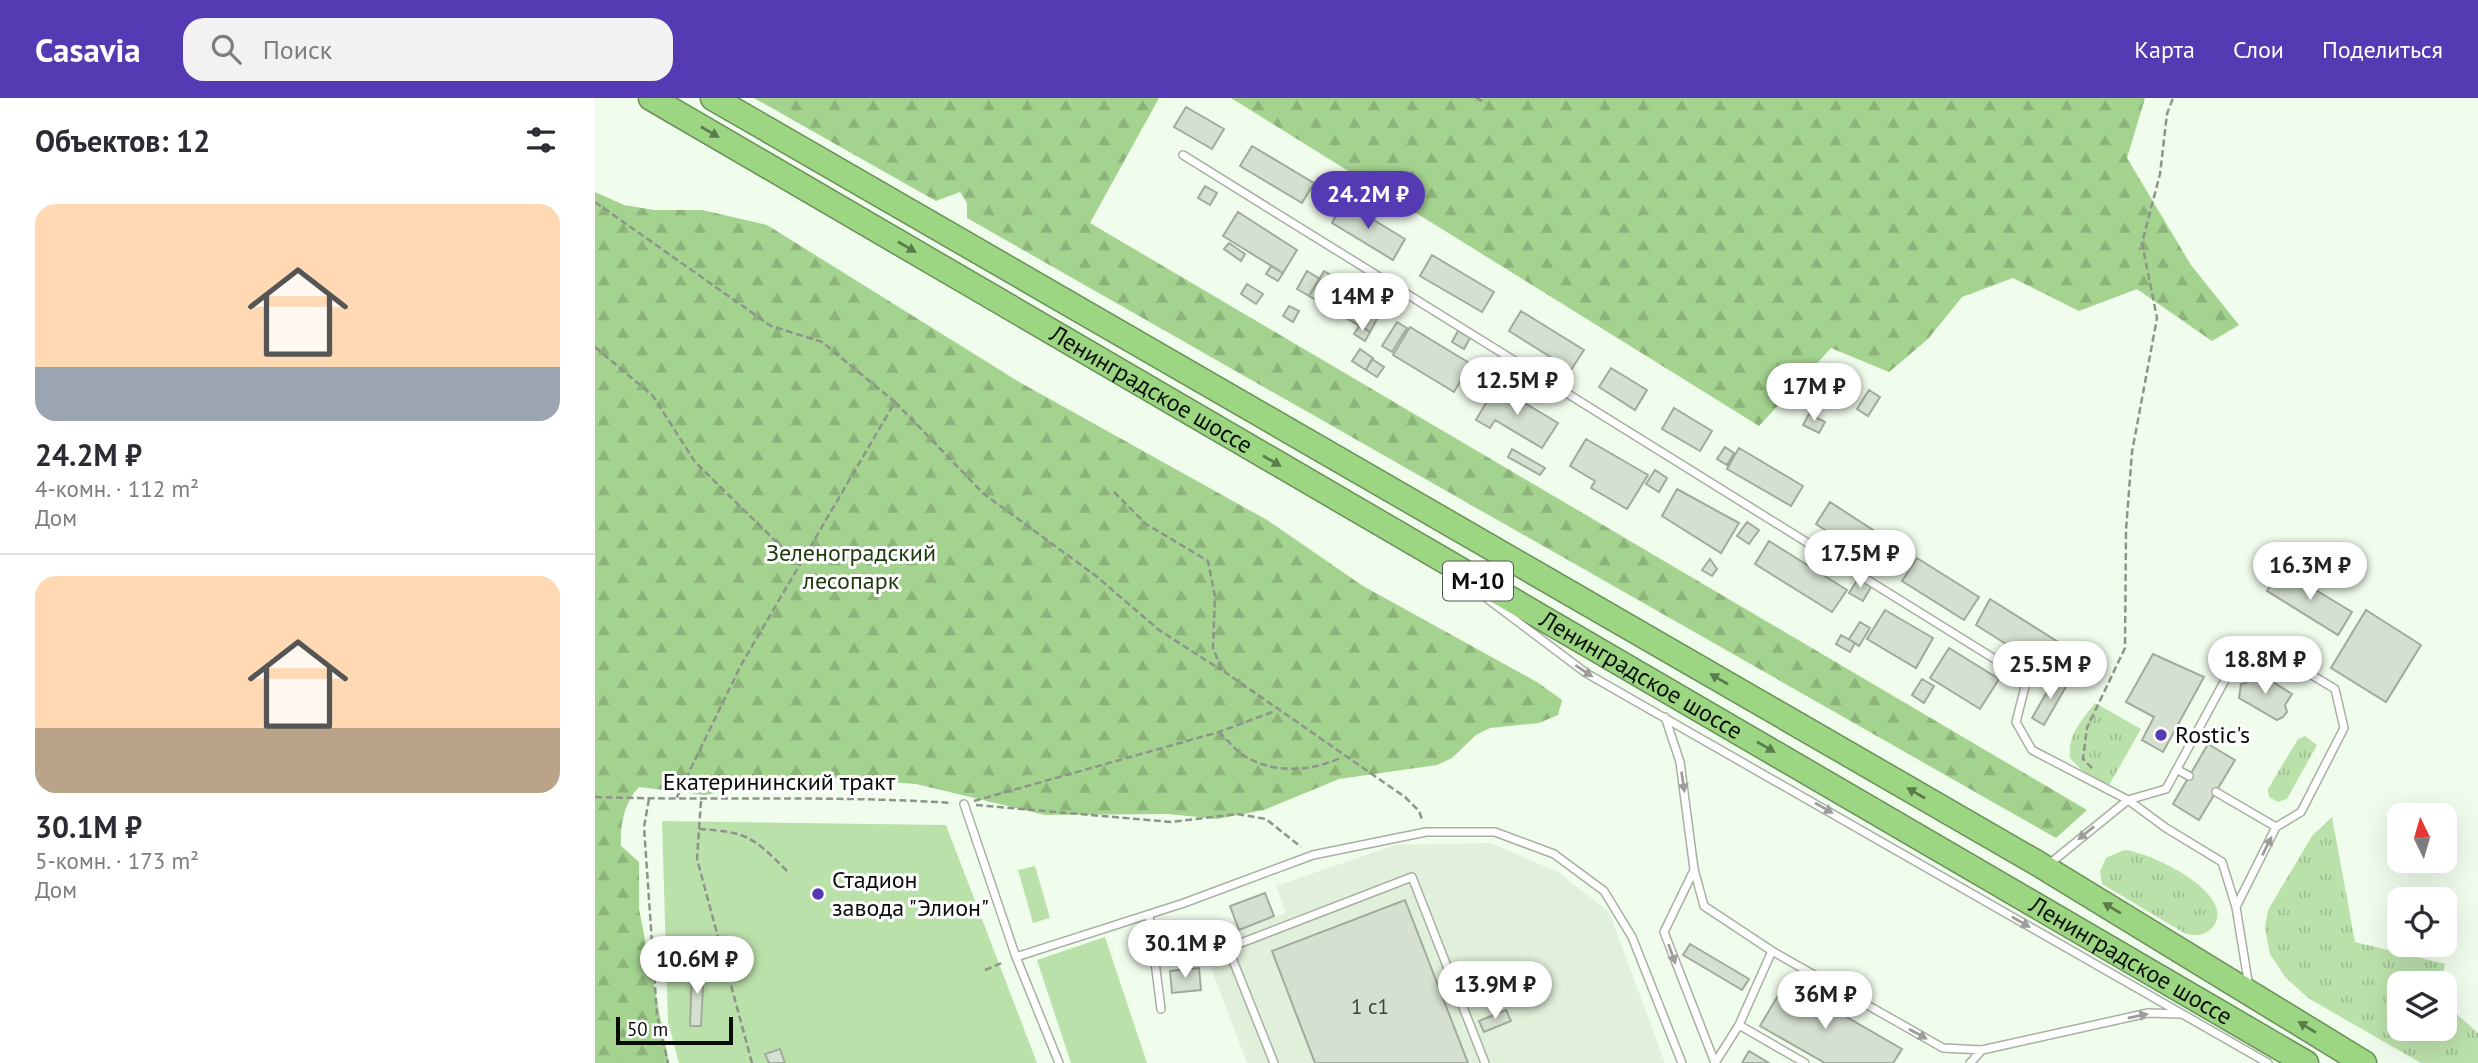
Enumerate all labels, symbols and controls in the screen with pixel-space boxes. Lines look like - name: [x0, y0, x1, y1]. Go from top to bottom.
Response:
- search box: [183, 18, 673, 81]
- text: Casavia: [35, 28, 141, 71]
- icon: search: [207, 30, 245, 68]
- text: Поиск: [263, 33, 332, 66]
- text: Карта: [2134, 34, 2195, 65]
- text: Слои: [2233, 34, 2284, 65]
- text: Поделиться: [2322, 34, 2443, 65]
- text: Объектов: 12: [35, 121, 210, 160]
- icon: filters: [522, 121, 560, 159]
- one-way arrow: [701, 126, 720, 139]
- pin: 24.2M ₽: [1303, 172, 1433, 231]
- text: 24.2M ₽: [1327, 179, 1409, 208]
- one-way arrow: [897, 241, 916, 253]
- icon: home: [235, 249, 361, 375]
- pin: 14M ₽: [1313, 274, 1411, 333]
- text: 14M ₽: [1330, 281, 1394, 310]
- street label: Ленинградское шоссе: [1043, 317, 1259, 460]
- pin: 12.5M ₽: [1452, 358, 1582, 417]
- pin: 17M ₽: [1765, 364, 1863, 423]
- text: 12.5M ₽: [1476, 365, 1558, 394]
- text: 17M ₽: [1782, 371, 1846, 400]
- text: 24.2M ₽: [35, 435, 142, 474]
- one-way arrow: [1263, 454, 1282, 467]
- text: 4-комн. · 112 m²: [35, 474, 199, 503]
- text: Дом: [35, 503, 77, 532]
- pin: 17.5M ₽: [1795, 531, 1925, 590]
- park label: Зеленоградский лесопарк: [766, 537, 936, 596]
- text: 17.5M ₽: [1820, 538, 1900, 567]
- pin: 16.3M ₽: [2245, 542, 2375, 602]
- text: 16.3M ₽: [2269, 550, 2351, 579]
- road number: М-10: [1443, 561, 1513, 601]
- street label: Ленинградское шоссе: [1533, 603, 1748, 746]
- icon: home: [235, 621, 361, 747]
- pin: 18.8M ₽: [2200, 636, 2330, 696]
- pin: 25.5M ₽: [1985, 642, 2115, 701]
- text: 18.8M ₽: [2224, 644, 2306, 673]
- text: 25.5M ₽: [2009, 649, 2091, 678]
- one-way arrow: [1575, 664, 1594, 677]
- one-way arrow: [1710, 673, 1729, 686]
- place label: Rostic's: [2175, 719, 2250, 750]
- marker: Rostic's: [2153, 727, 2169, 743]
- one-way arrow: [1756, 741, 1775, 753]
- street label: Екатерининский тракт: [663, 766, 896, 797]
- one-way arrow: [1678, 771, 1689, 793]
- one-way arrow: [1906, 787, 1926, 799]
- one-way arrow: [1815, 802, 1834, 815]
- north arrow: [2387, 803, 2457, 873]
- map controls: [2387, 803, 2457, 1041]
- text: 30.1M ₽: [35, 807, 142, 846]
- one-way arrow: [2077, 826, 2095, 841]
- one-way arrow: [2261, 836, 2272, 856]
- text: 5-комн. · 173 m²: [35, 846, 199, 875]
- place label: Стадион завода "Элион": [832, 864, 989, 923]
- text: Дом: [35, 875, 77, 904]
- marker: Стадион завода "Элион": [810, 886, 826, 902]
- button: locate: [2387, 887, 2457, 957]
- street label: Ленинградское шоссе: [2023, 889, 2238, 1032]
- one-way arrow: [2103, 902, 2122, 915]
- one-way arrow: [2012, 916, 2031, 928]
- pin: 30.1M ₽: [1120, 920, 1250, 980]
- text: 30.1M ₽: [1144, 928, 1226, 957]
- pin: 10.6M ₽: [632, 936, 762, 996]
- one-way arrow: [1667, 943, 1678, 964]
- text: 10.6M ₽: [656, 944, 738, 973]
- pin: 13.9M ₽: [1430, 962, 1560, 1021]
- text: 13.9M ₽: [1454, 969, 1536, 998]
- button: layers: [2387, 971, 2457, 1041]
- pin: 36M ₽: [1776, 972, 1874, 1031]
- text: 36M ₽: [1793, 979, 1857, 1008]
- house number: 1 с1: [1351, 993, 1389, 1020]
- one-way arrow: [2127, 1010, 2149, 1021]
- scale bar: [616, 1014, 733, 1046]
- text: 50 m: [627, 1017, 668, 1041]
- one-way arrow: [2297, 1020, 2316, 1033]
- one-way arrow: [1908, 1028, 1927, 1040]

